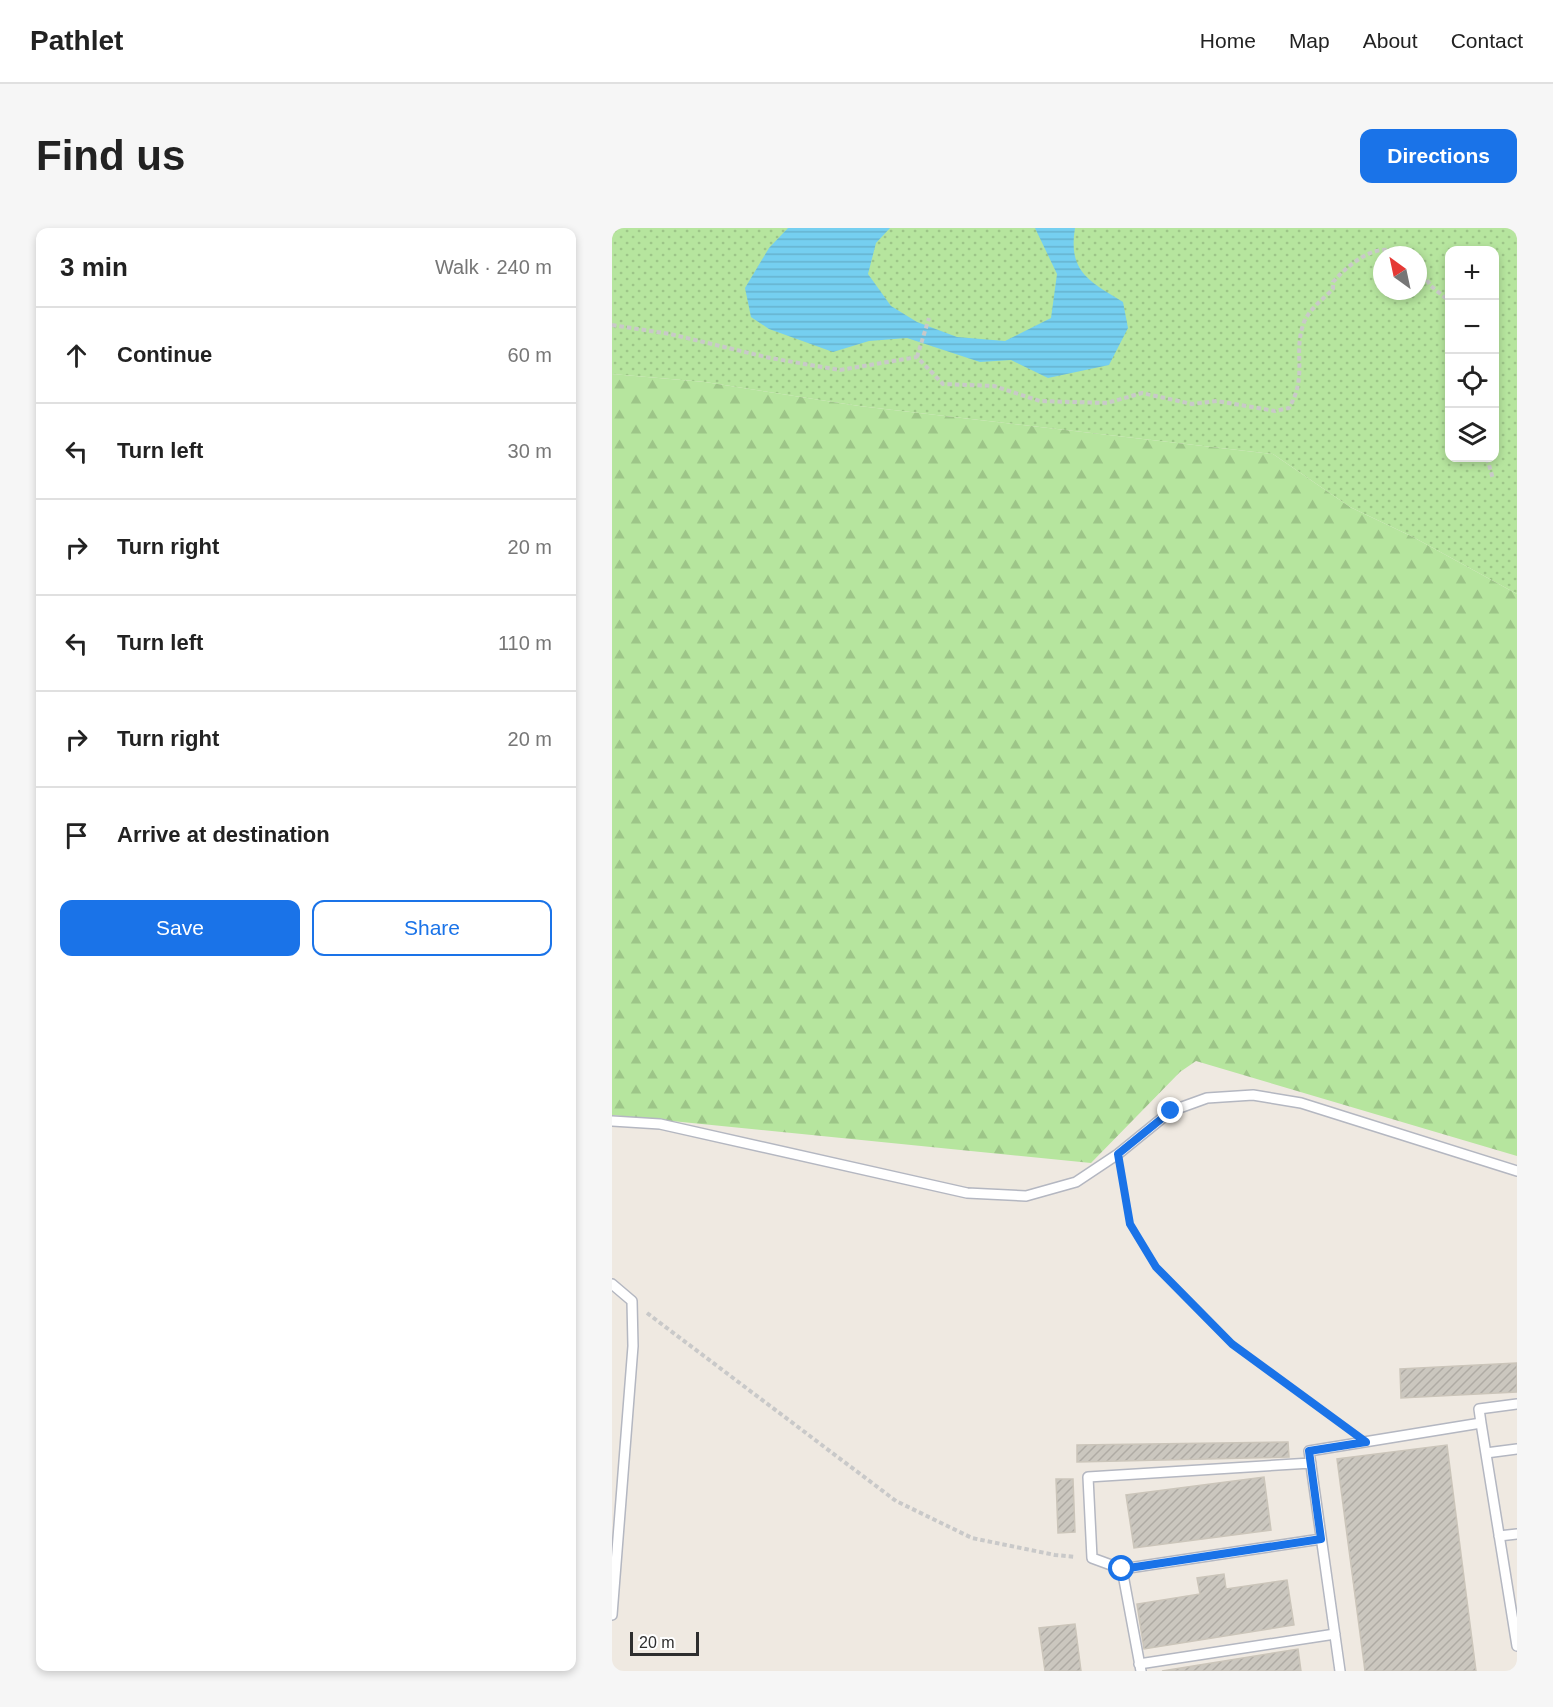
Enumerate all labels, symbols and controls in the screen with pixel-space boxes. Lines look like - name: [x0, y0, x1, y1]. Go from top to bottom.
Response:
- text: Pathlet: [30, 25, 123, 56]
- text: Home: [1200, 29, 1256, 52]
- text: Map: [1289, 29, 1330, 52]
- text: About: [1363, 29, 1418, 52]
- text: Contact: [1451, 29, 1523, 52]
- button: Directions: [1360, 129, 1517, 183]
- text: Find us: [36, 132, 185, 179]
- north arrow: [1373, 246, 1427, 300]
- map controls: [1445, 246, 1499, 462]
- button: +: [1445, 246, 1499, 300]
- text: 3 min: [60, 252, 128, 282]
- text: Walk · 240 m: [435, 256, 552, 278]
- button: −: [1445, 300, 1499, 354]
- icon: ahead: [60, 339, 93, 372]
- text: Continue: [117, 342, 212, 367]
- text: 60 m: [508, 344, 552, 366]
- button: locate: [1445, 354, 1499, 408]
- button: layers: [1445, 408, 1499, 462]
- icon: left: [60, 435, 93, 468]
- text: Turn left: [117, 438, 203, 463]
- text: 30 m: [508, 440, 552, 462]
- icon: right: [60, 531, 93, 564]
- text: Turn right: [117, 534, 219, 559]
- text: 20 m: [508, 536, 552, 558]
- icon: left: [60, 627, 93, 660]
- text: Turn left: [117, 630, 203, 655]
- text: 110 m: [498, 632, 552, 654]
- icon: right: [60, 723, 93, 756]
- text: Turn right: [117, 726, 219, 751]
- text: 20 m: [508, 728, 552, 750]
- icon: arrive: [60, 819, 93, 852]
- text: Arrive at destination: [117, 822, 330, 847]
- button: Save: [60, 900, 300, 956]
- button: Share: [312, 900, 552, 956]
- route end: [1157, 1097, 1183, 1123]
- route start: [1108, 1555, 1134, 1581]
- scale bar: [630, 1629, 699, 1656]
- text: 20 m: [639, 1634, 675, 1651]

